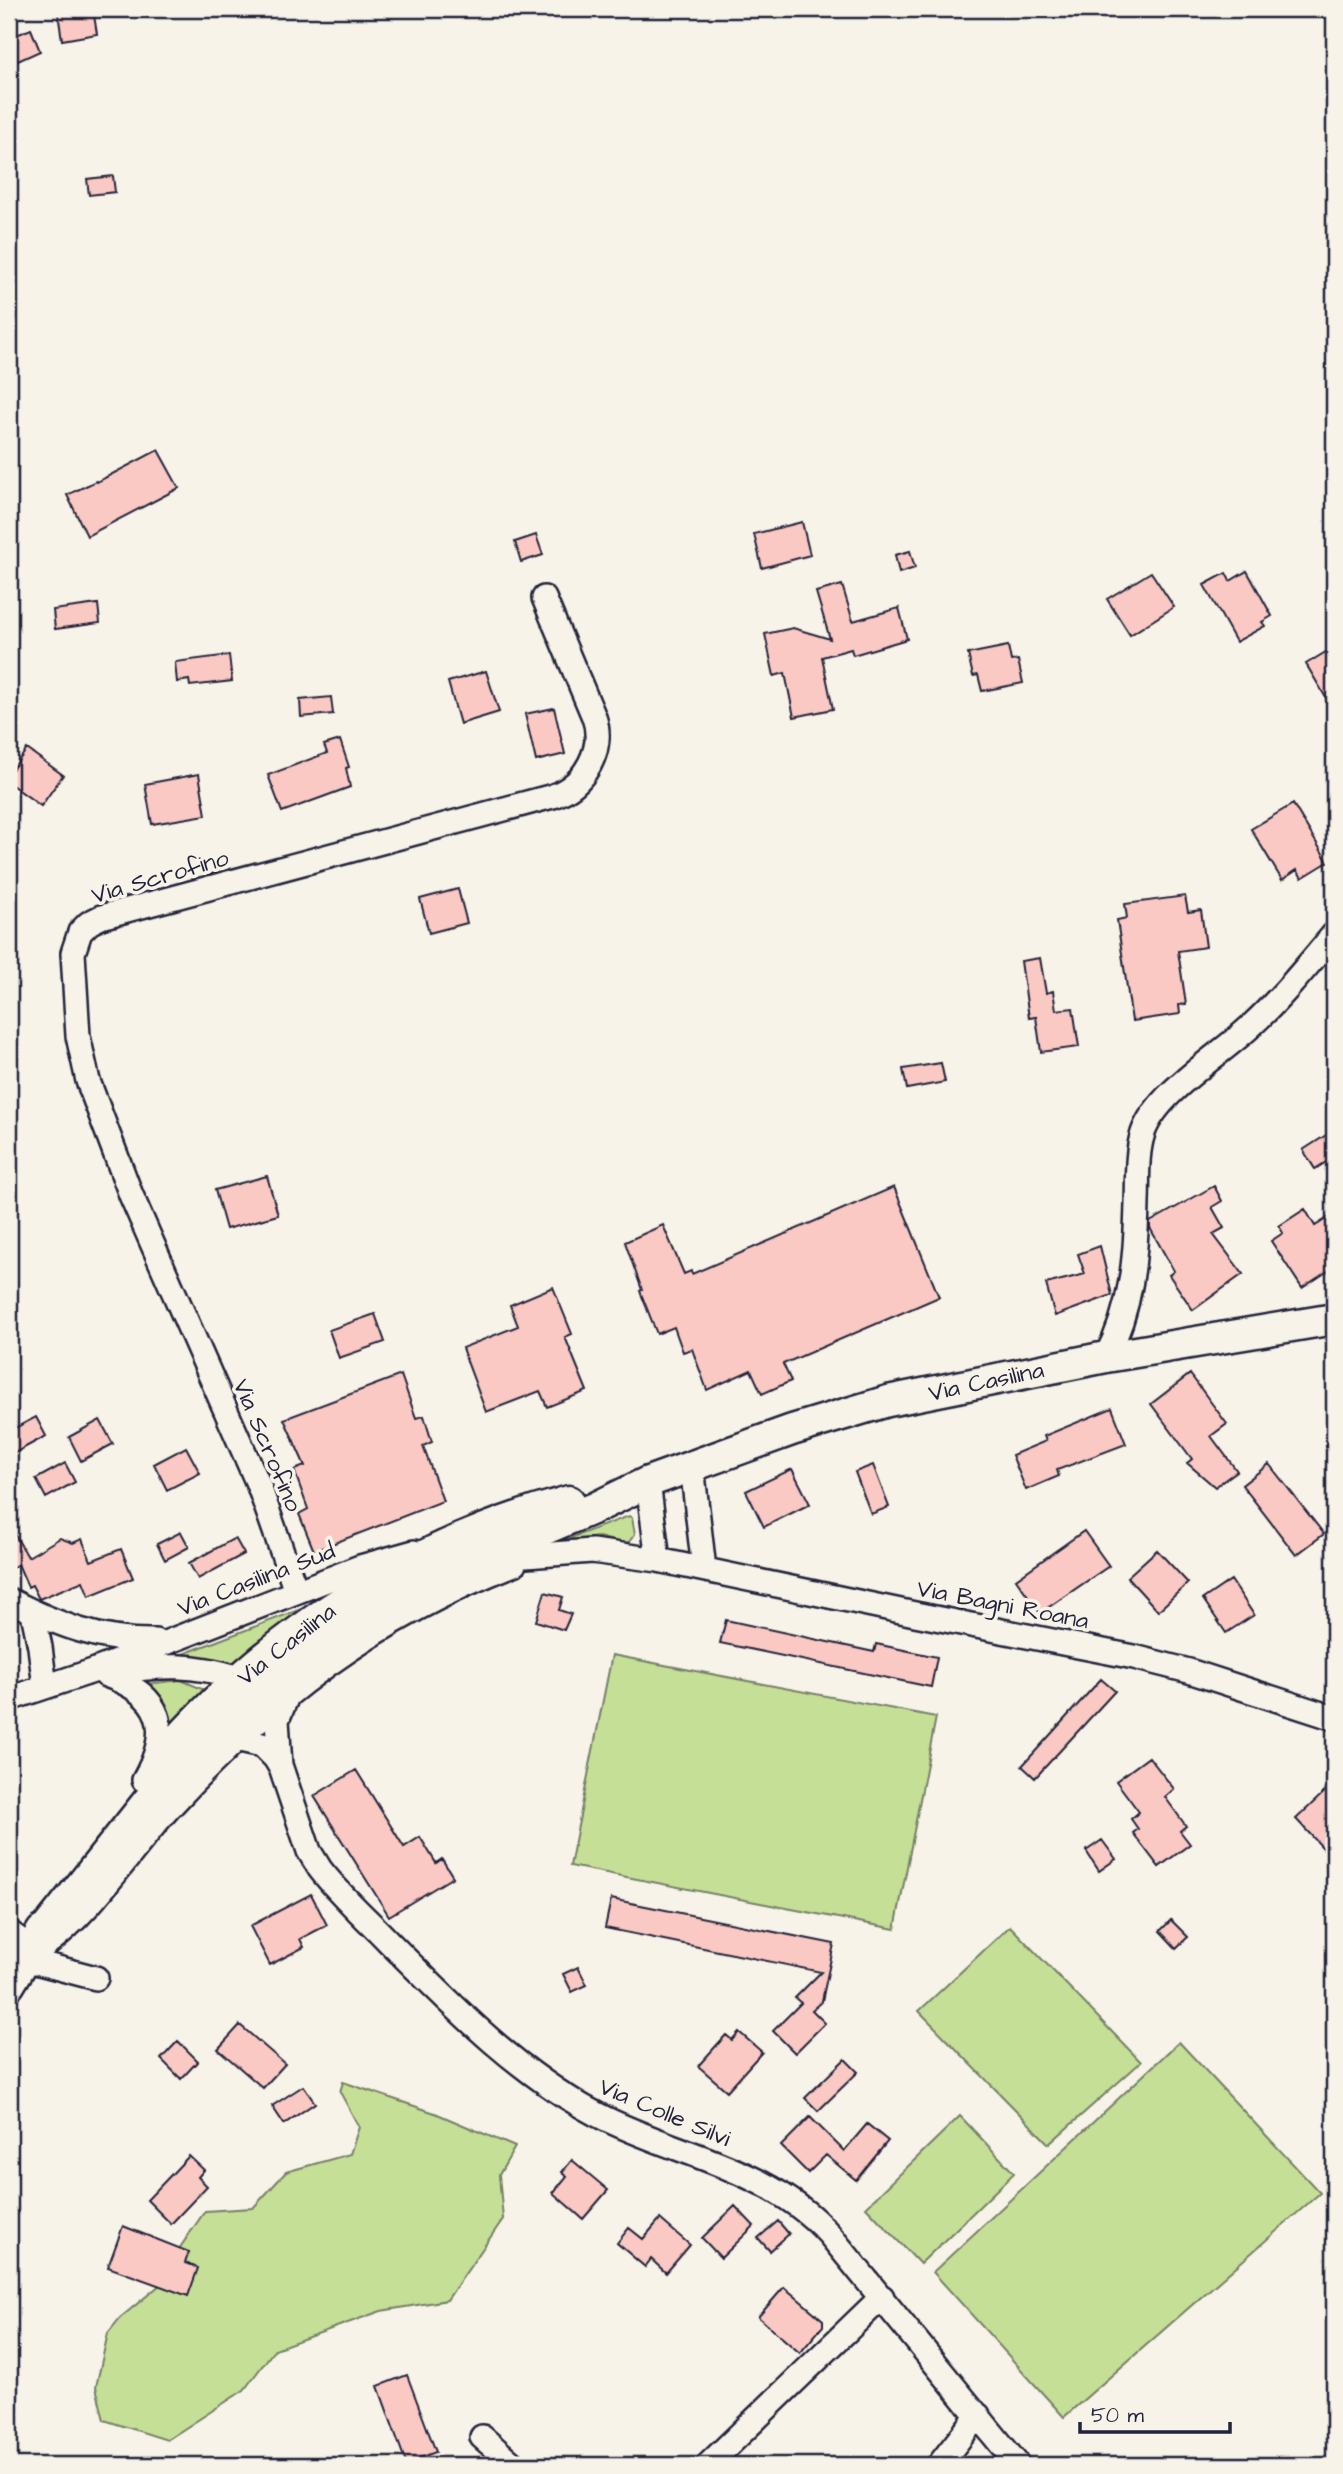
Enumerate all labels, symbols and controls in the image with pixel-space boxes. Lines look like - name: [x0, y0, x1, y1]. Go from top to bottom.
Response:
- street label: Via Scrofino: [88, 841, 233, 913]
- street label: Via Casilina: [925, 1353, 1047, 1411]
- street label: Via Scrofino: [224, 1374, 311, 1517]
- street label: Via Casilina Sud: [173, 1534, 340, 1626]
- street label: Via Bagni Roana: [914, 1572, 1092, 1639]
- street label: Via Casilina: [230, 1595, 343, 1694]
- street label: Via Colle Silvi: [594, 2070, 736, 2156]
- scale bar: [1080, 2390, 1231, 2434]
- text: 50 m: [1091, 2401, 1145, 2430]

